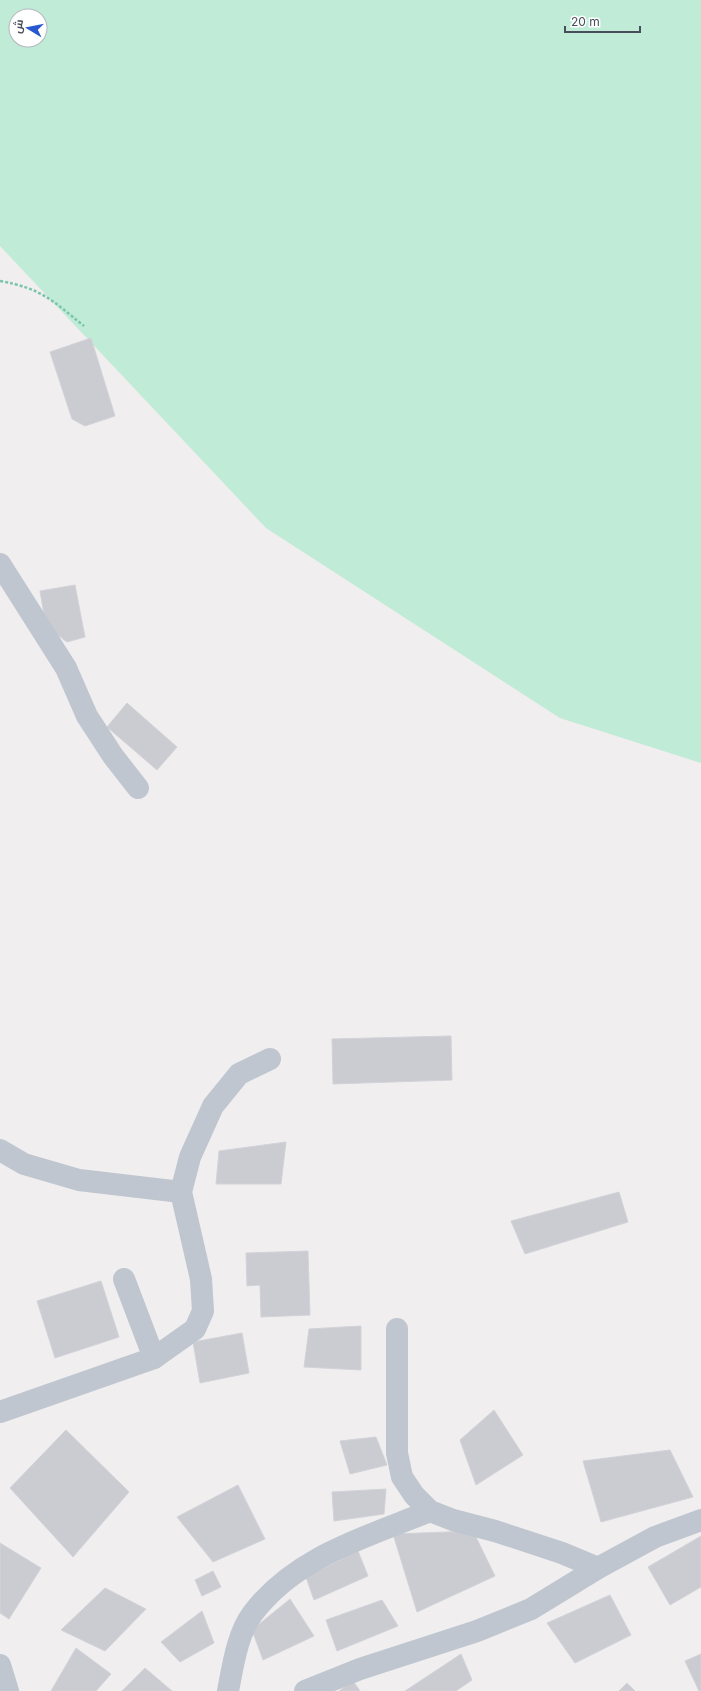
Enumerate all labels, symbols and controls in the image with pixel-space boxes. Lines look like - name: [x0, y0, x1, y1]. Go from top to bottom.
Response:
- north arrow: [8, 8, 48, 48]
- scale bar: [565, 8, 640, 34]
- text: 20 m: [571, 14, 600, 29]
- text: ش: [10, 18, 26, 34]

